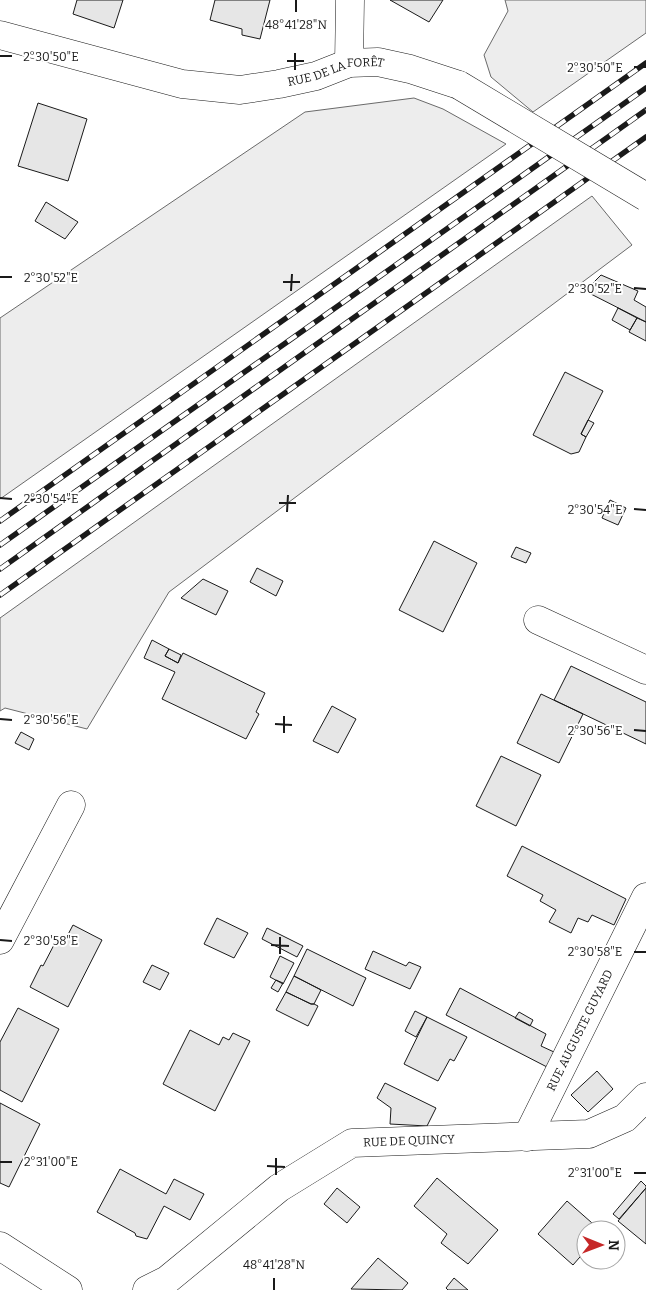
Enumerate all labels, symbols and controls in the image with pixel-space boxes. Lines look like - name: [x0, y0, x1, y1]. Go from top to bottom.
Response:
- text: 48°41'28"N: [265, 18, 327, 32]
- text: 2°30'50"E: [23, 50, 79, 64]
- street label: RUE DE LA FORÊT: [286, 54, 386, 89]
- text: 2°30'50"E: [567, 61, 623, 75]
- text: 2°30'52"E: [24, 271, 78, 285]
- text: 2°30'52"E: [568, 282, 622, 296]
- text: 2°30'54"E: [24, 492, 78, 506]
- text: 2°30'54"E: [568, 503, 622, 517]
- text: 2°30'56"E: [24, 713, 78, 727]
- text: 2°30'56"E: [568, 724, 622, 738]
- text: 2°30'58"E: [24, 934, 78, 948]
- text: 2°30'58"E: [568, 945, 622, 959]
- street label: RUE AUGUSTE GUYARD: [544, 967, 616, 1093]
- street label: RUE DE QUINCY: [363, 1132, 455, 1150]
- text: 2°31'00"E: [24, 1155, 78, 1169]
- text: 2°31'00"E: [568, 1166, 622, 1180]
- north arrow: [576, 1220, 626, 1270]
- text: N: [605, 1240, 622, 1251]
- text: 48°41'28"N: [243, 1258, 305, 1272]

